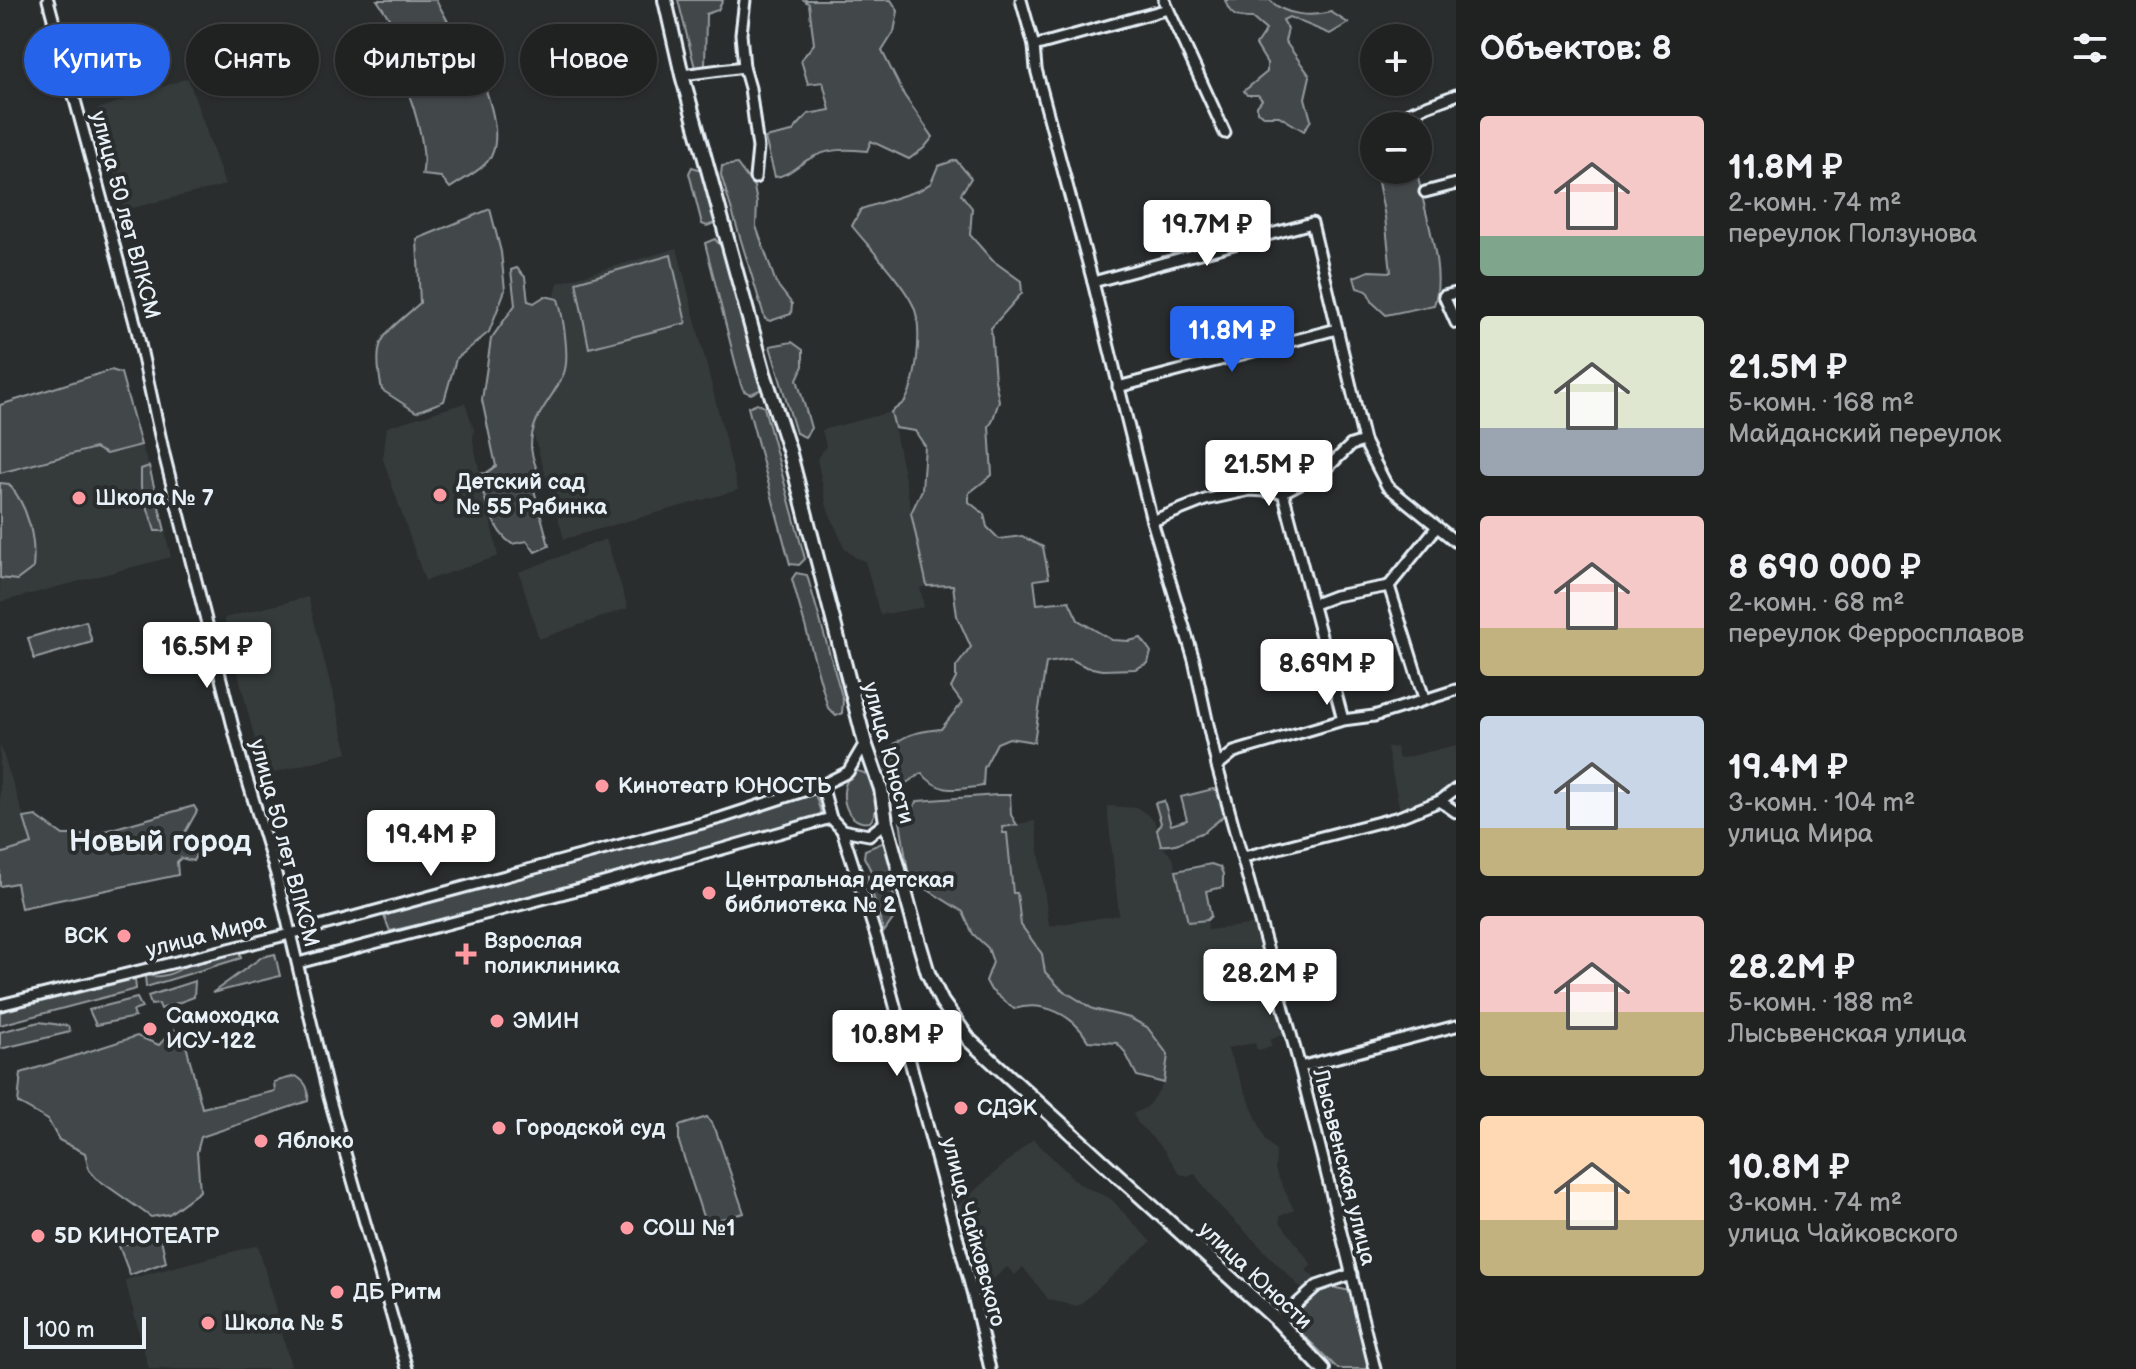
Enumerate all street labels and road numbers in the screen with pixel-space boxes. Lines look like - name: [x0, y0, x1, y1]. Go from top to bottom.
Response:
- street label: улица 50 лет ВЛКСМ: [84, 108, 166, 322]
- street label: улица Юности: [856, 679, 920, 827]
- street label: улица 50 лет ВЛКСМ: [243, 736, 325, 950]
- street label: улица Мира: [143, 908, 269, 964]
- street label: Лысьвенская улица: [1306, 1065, 1382, 1268]
- street label: улица Чайковского: [935, 1135, 1011, 1329]
- street label: улица Юности: [1193, 1216, 1317, 1336]

